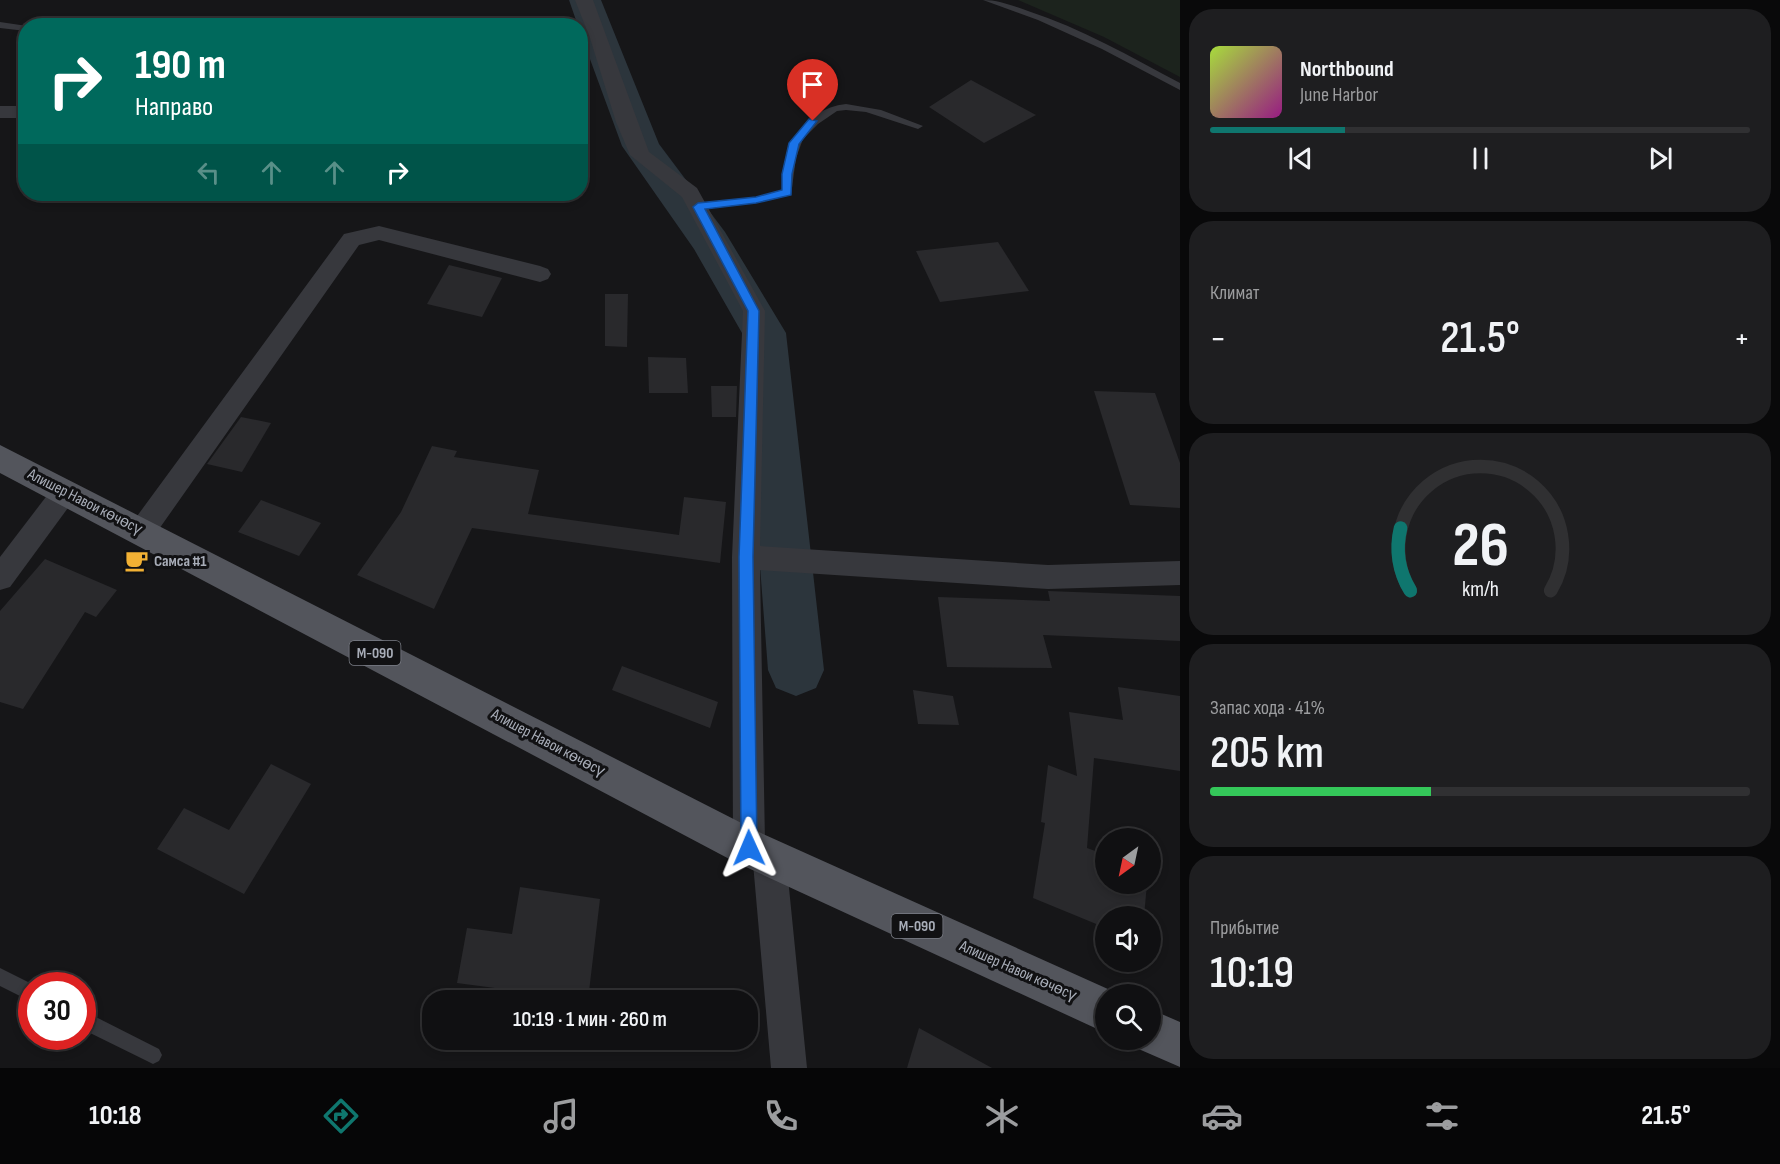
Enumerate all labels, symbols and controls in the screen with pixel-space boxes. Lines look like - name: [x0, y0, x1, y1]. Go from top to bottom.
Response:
- text: 190 m: [135, 40, 226, 91]
- icon: right: [36, 42, 114, 120]
- text: Northbound: [1300, 56, 1394, 83]
- pin: [787, 59, 838, 121]
- icon: arrive: [796, 68, 829, 101]
- text: June Harbor: [1300, 83, 1378, 107]
- text: Направо: [135, 91, 213, 123]
- icon: previous: [1284, 142, 1317, 175]
- icon: pause: [1464, 142, 1497, 175]
- icon: next: [1644, 142, 1677, 175]
- icon: left: [192, 156, 225, 189]
- icon: ahead: [255, 156, 288, 189]
- icon: ahead: [318, 156, 351, 189]
- icon: right: [381, 156, 414, 189]
- text: Климат: [1210, 281, 1260, 305]
- text: 21.5°: [1440, 311, 1520, 366]
- text: −: [1210, 319, 1226, 359]
- text: +: [1734, 319, 1750, 359]
- street label: Алишер Навои көчөсү: [24, 464, 146, 539]
- text: 26: [1452, 509, 1508, 584]
- cafe icon: Самса #1: [123, 548, 149, 574]
- place label: Самса #1: [154, 552, 207, 571]
- text: km/h: [1461, 577, 1499, 602]
- road number: М-090: [350, 641, 400, 665]
- text: Запас хода · 41%: [1210, 696, 1325, 720]
- street label: Алишер Навои көчөсү: [487, 705, 608, 781]
- text: 205 km: [1210, 726, 1324, 781]
- position arrow: [717, 816, 781, 880]
- north arrow: [1095, 828, 1161, 894]
- map controls: [1095, 828, 1161, 1050]
- button: sound: [1095, 906, 1161, 972]
- road number: М-090: [892, 914, 942, 938]
- text: Прибытие: [1210, 916, 1279, 940]
- street label: Алишер Навои көчөсү: [956, 936, 1079, 1005]
- text: 10:19: [1210, 946, 1294, 1001]
- speed limit sign: 30: [18, 972, 96, 1050]
- button: search: [1095, 984, 1161, 1050]
- text: 10:19 · 1 мин · 260 m: [513, 1006, 667, 1033]
- icon: directions: [320, 1095, 362, 1137]
- icon: music: [540, 1095, 582, 1137]
- icon: phone: [760, 1095, 802, 1137]
- icon: climate: [981, 1095, 1023, 1137]
- icon: car: [1201, 1095, 1243, 1137]
- icon: filters: [1421, 1095, 1463, 1137]
- text: 10:18: [89, 1100, 142, 1132]
- text: 21.5°: [1641, 1100, 1691, 1132]

